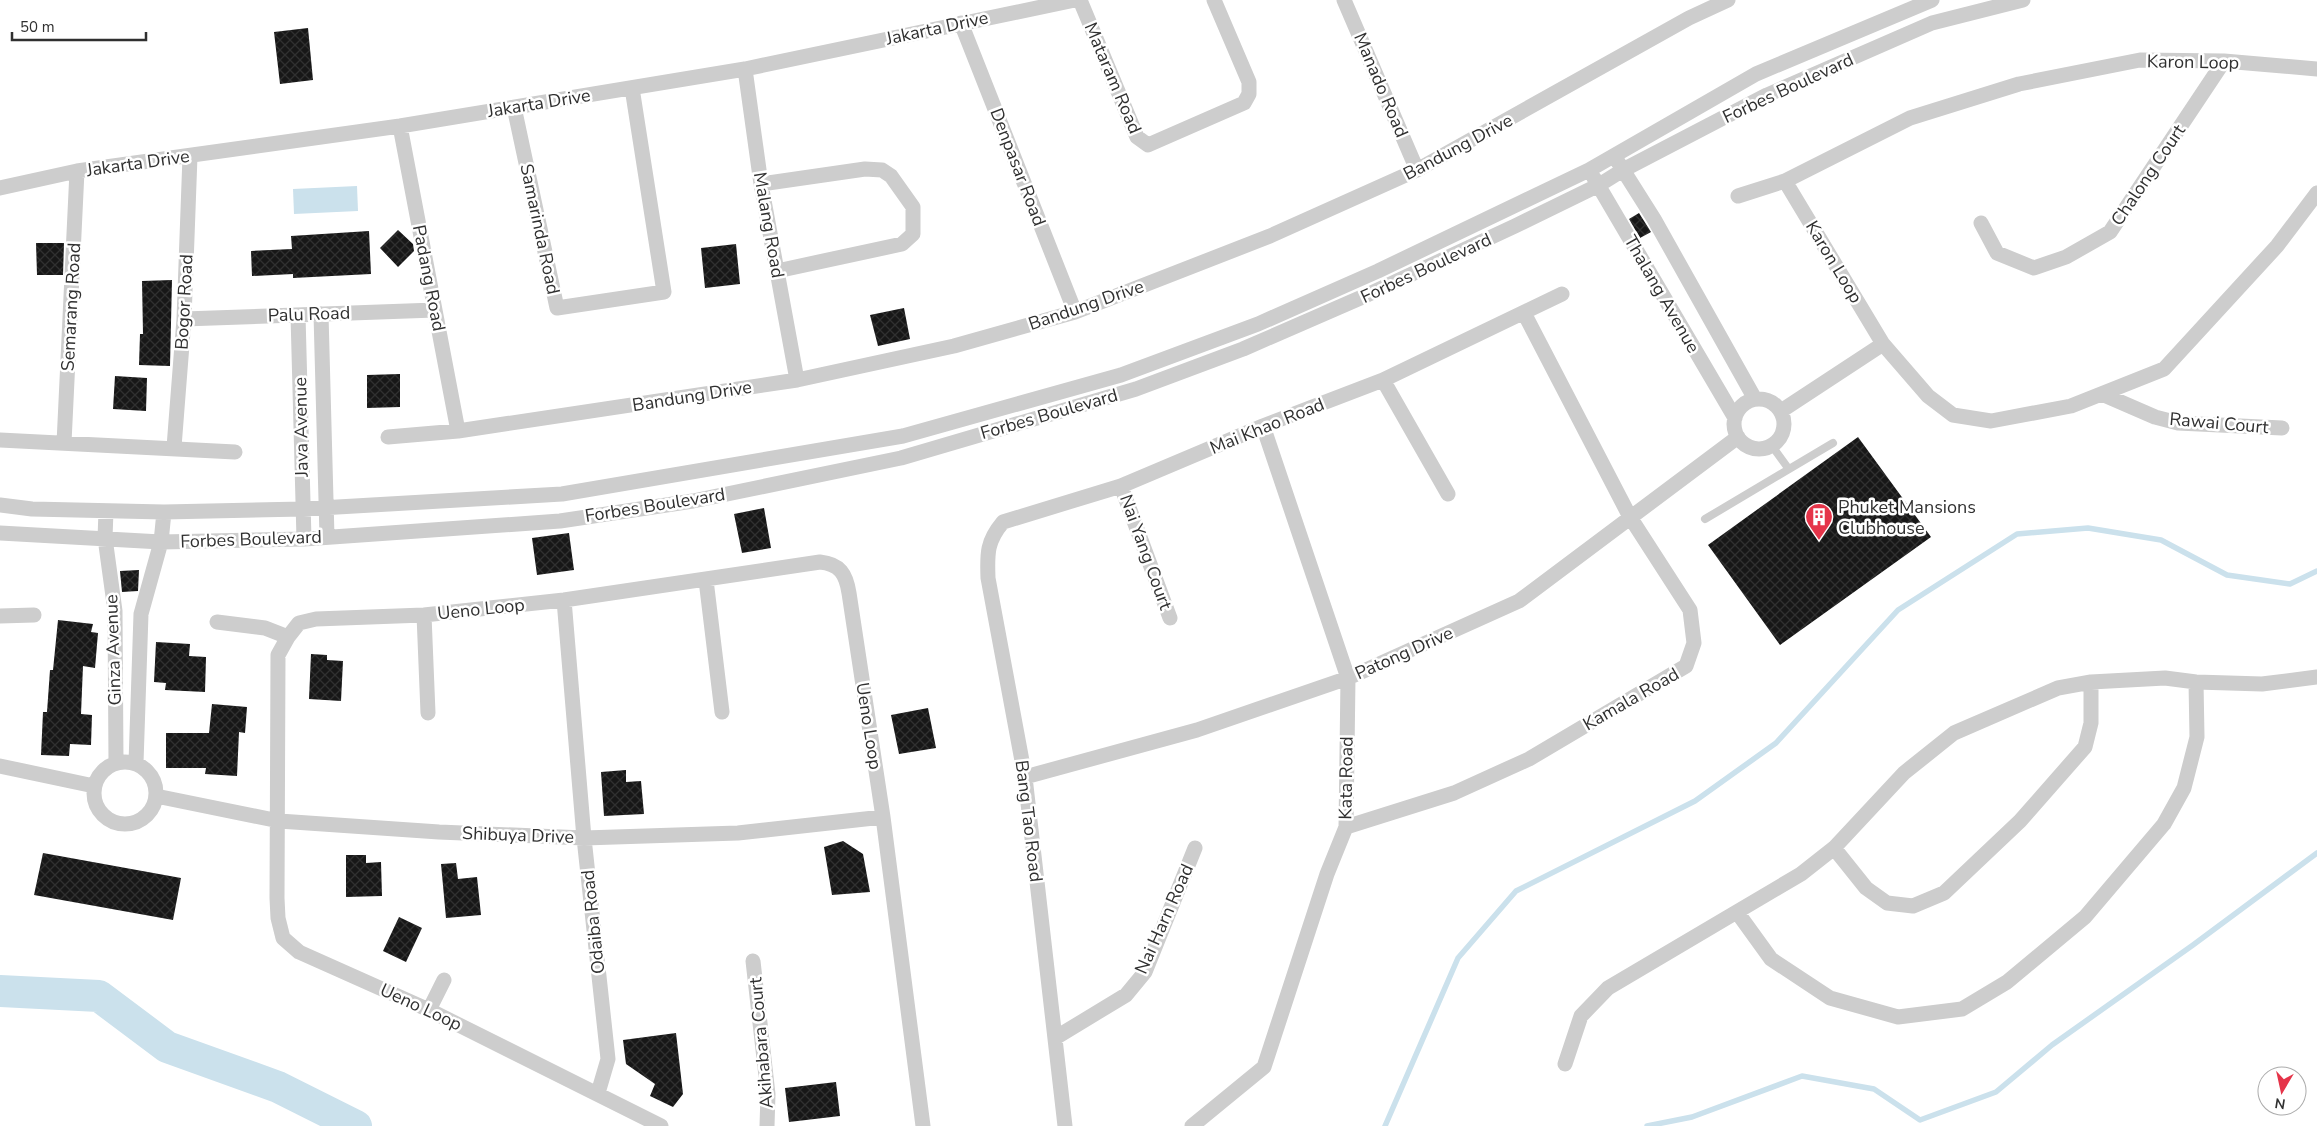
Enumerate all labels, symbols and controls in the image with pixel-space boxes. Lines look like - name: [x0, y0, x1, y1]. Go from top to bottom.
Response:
- street label: Jakarta Drive: [883, 5, 990, 51]
- scale bar: [12, 10, 146, 42]
- text: 50 m: [20, 17, 55, 37]
- street label: Mataram Road: [1079, 19, 1147, 137]
- street label: Manado Road: [1348, 29, 1414, 141]
- street label: Forbes Boulevard: [1719, 47, 1857, 129]
- street label: Karon Loop: [2147, 49, 2239, 75]
- street label: Jakarta Drive: [485, 83, 592, 123]
- street label: Denpasar Road: [985, 105, 1051, 229]
- street label: Bandung Drive: [1399, 108, 1517, 186]
- street label: Chalong Court: [2105, 119, 2191, 230]
- street label: Jakarta Drive: [84, 144, 191, 182]
- street label: Samarinda Road: [514, 161, 566, 297]
- street label: Malang Road: [748, 170, 790, 280]
- street label: Karon Loop: [1800, 216, 1868, 308]
- street label: Padang Road: [407, 223, 451, 333]
- street label: Forbes Boulevard: [1357, 227, 1495, 309]
- street label: Thalang Avenue: [1619, 231, 1705, 357]
- street label: Semarang Road: [56, 242, 86, 372]
- street label: Bogor Road: [170, 254, 198, 350]
- street label: Bandung Drive: [1025, 274, 1147, 336]
- street label: Palu Road: [267, 301, 351, 327]
- street label: Bandung Drive: [631, 375, 753, 417]
- street label: Java Avenue: [288, 377, 314, 478]
- street label: Forbes Boulevard: [978, 383, 1120, 445]
- street label: Mai Khao Road: [1206, 392, 1328, 460]
- street label: Rawai Court: [2168, 407, 2270, 439]
- street label: Forbes Boulevard: [583, 482, 727, 528]
- street label: Nai Yang Court: [1114, 491, 1178, 613]
- place label: Phuket Mansions Clubhouse: [1838, 495, 1976, 540]
- building icon: Phuket Mansions Clubhouse: [1804, 502, 1834, 541]
- street label: Forbes Boulevard: [180, 525, 322, 553]
- street label: Ueno Loop: [436, 592, 526, 626]
- street label: Ginza Avenue: [99, 594, 127, 706]
- street label: Patong Drive: [1351, 621, 1457, 685]
- street label: Kamala Road: [1579, 662, 1683, 736]
- street label: Ueno Loop: [850, 681, 888, 771]
- street label: Kata Road: [1333, 736, 1359, 820]
- street label: Bang Tao Road: [1010, 759, 1048, 883]
- street label: Shibuya Drive: [462, 821, 574, 849]
- street label: Nai Harn Road: [1129, 860, 1199, 978]
- street label: Odaiba Road: [576, 869, 610, 975]
- street label: Akihabara Court: [743, 976, 779, 1110]
- street label: Ueno Loop: [376, 978, 466, 1036]
- north arrow: [2257, 1066, 2307, 1116]
- text: N: [2273, 1093, 2287, 1114]

